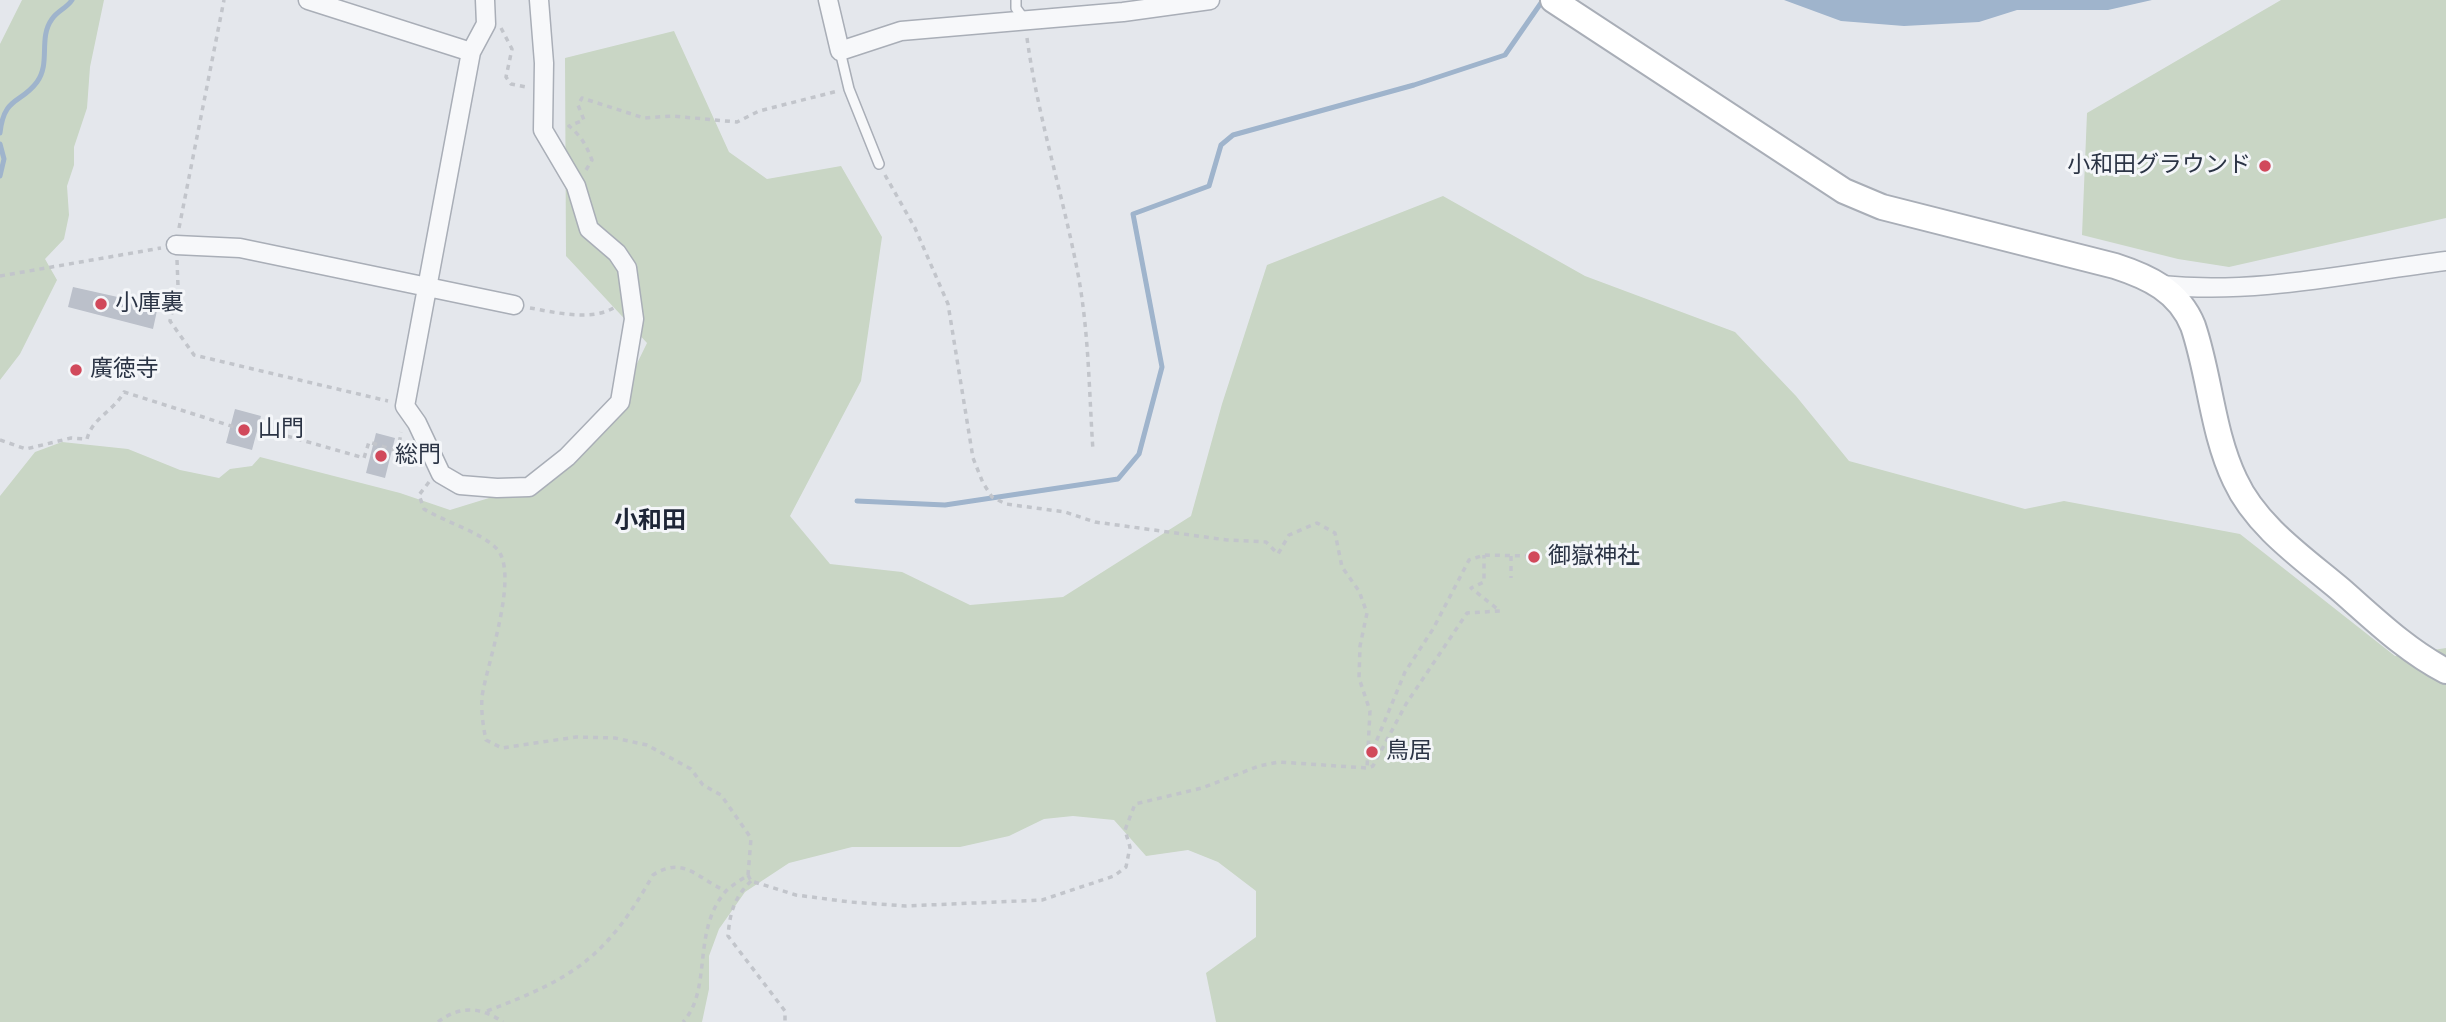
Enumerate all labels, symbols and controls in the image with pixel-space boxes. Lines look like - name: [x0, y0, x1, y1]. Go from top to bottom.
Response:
- place label: 小和田グラウンド: [2067, 152, 2251, 180]
- marker: 小和田グラウンド: [2257, 158, 2273, 174]
- place label: 小庫裏: [115, 290, 184, 318]
- marker: 小庫裏: [93, 296, 109, 312]
- place label: 廣徳寺: [90, 356, 159, 384]
- marker: 廣徳寺: [68, 362, 84, 378]
- place label: 山門: [258, 416, 304, 444]
- marker: 山門: [236, 422, 252, 438]
- place label: 総門: [395, 442, 441, 470]
- marker: 総門: [373, 448, 389, 464]
- district label: 小和田: [614, 507, 686, 535]
- place label: 御嶽神社: [1548, 543, 1640, 571]
- marker: 御嶽神社: [1526, 549, 1542, 565]
- place label: 鳥居: [1386, 738, 1432, 766]
- marker: 鳥居: [1364, 744, 1380, 760]

